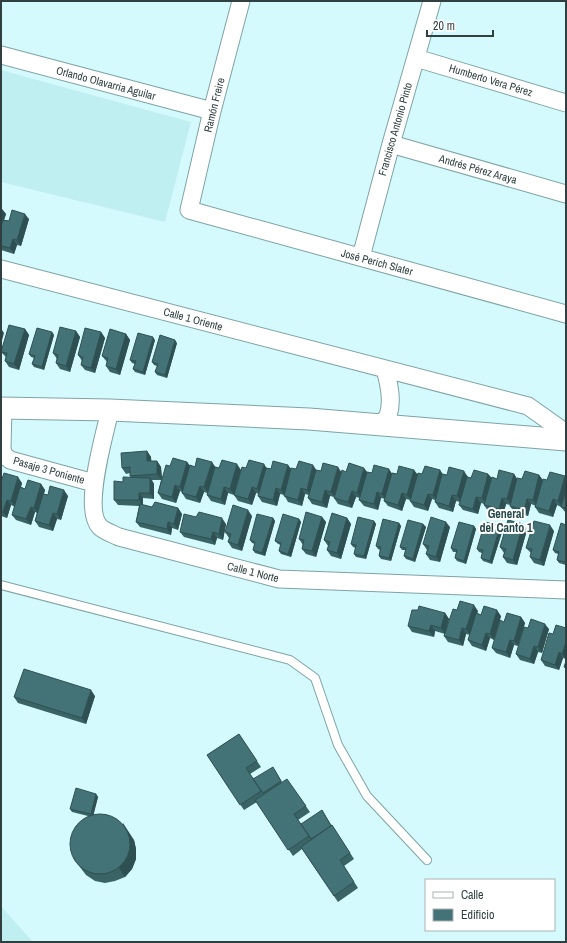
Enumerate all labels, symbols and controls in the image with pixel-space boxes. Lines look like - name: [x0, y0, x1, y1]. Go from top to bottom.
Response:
- scale bar: [427, 12, 493, 38]
- text: 20 m: [433, 18, 455, 34]
- street label: Humberto Vera Pérez: [447, 61, 535, 100]
- street label: Orlando Olavarria Aguilar: [55, 63, 157, 103]
- street label: Ramón Freire: [200, 76, 228, 134]
- street label: Francisco Antonio Pinto: [375, 81, 415, 177]
- street label: Andrés Pérez Araya: [437, 151, 518, 187]
- street label: José Perich Slater: [340, 246, 414, 278]
- street label: Calle 1 Oriente: [162, 304, 224, 334]
- street label: Pasaje 3 Poniente: [12, 453, 86, 487]
- district label: General del Canto 1: [479, 506, 533, 536]
- street label: Calle 1 Norte: [226, 559, 280, 585]
- legend: [425, 879, 555, 931]
- text: Calle: [461, 887, 483, 903]
- text: Edificio: [461, 907, 494, 923]

